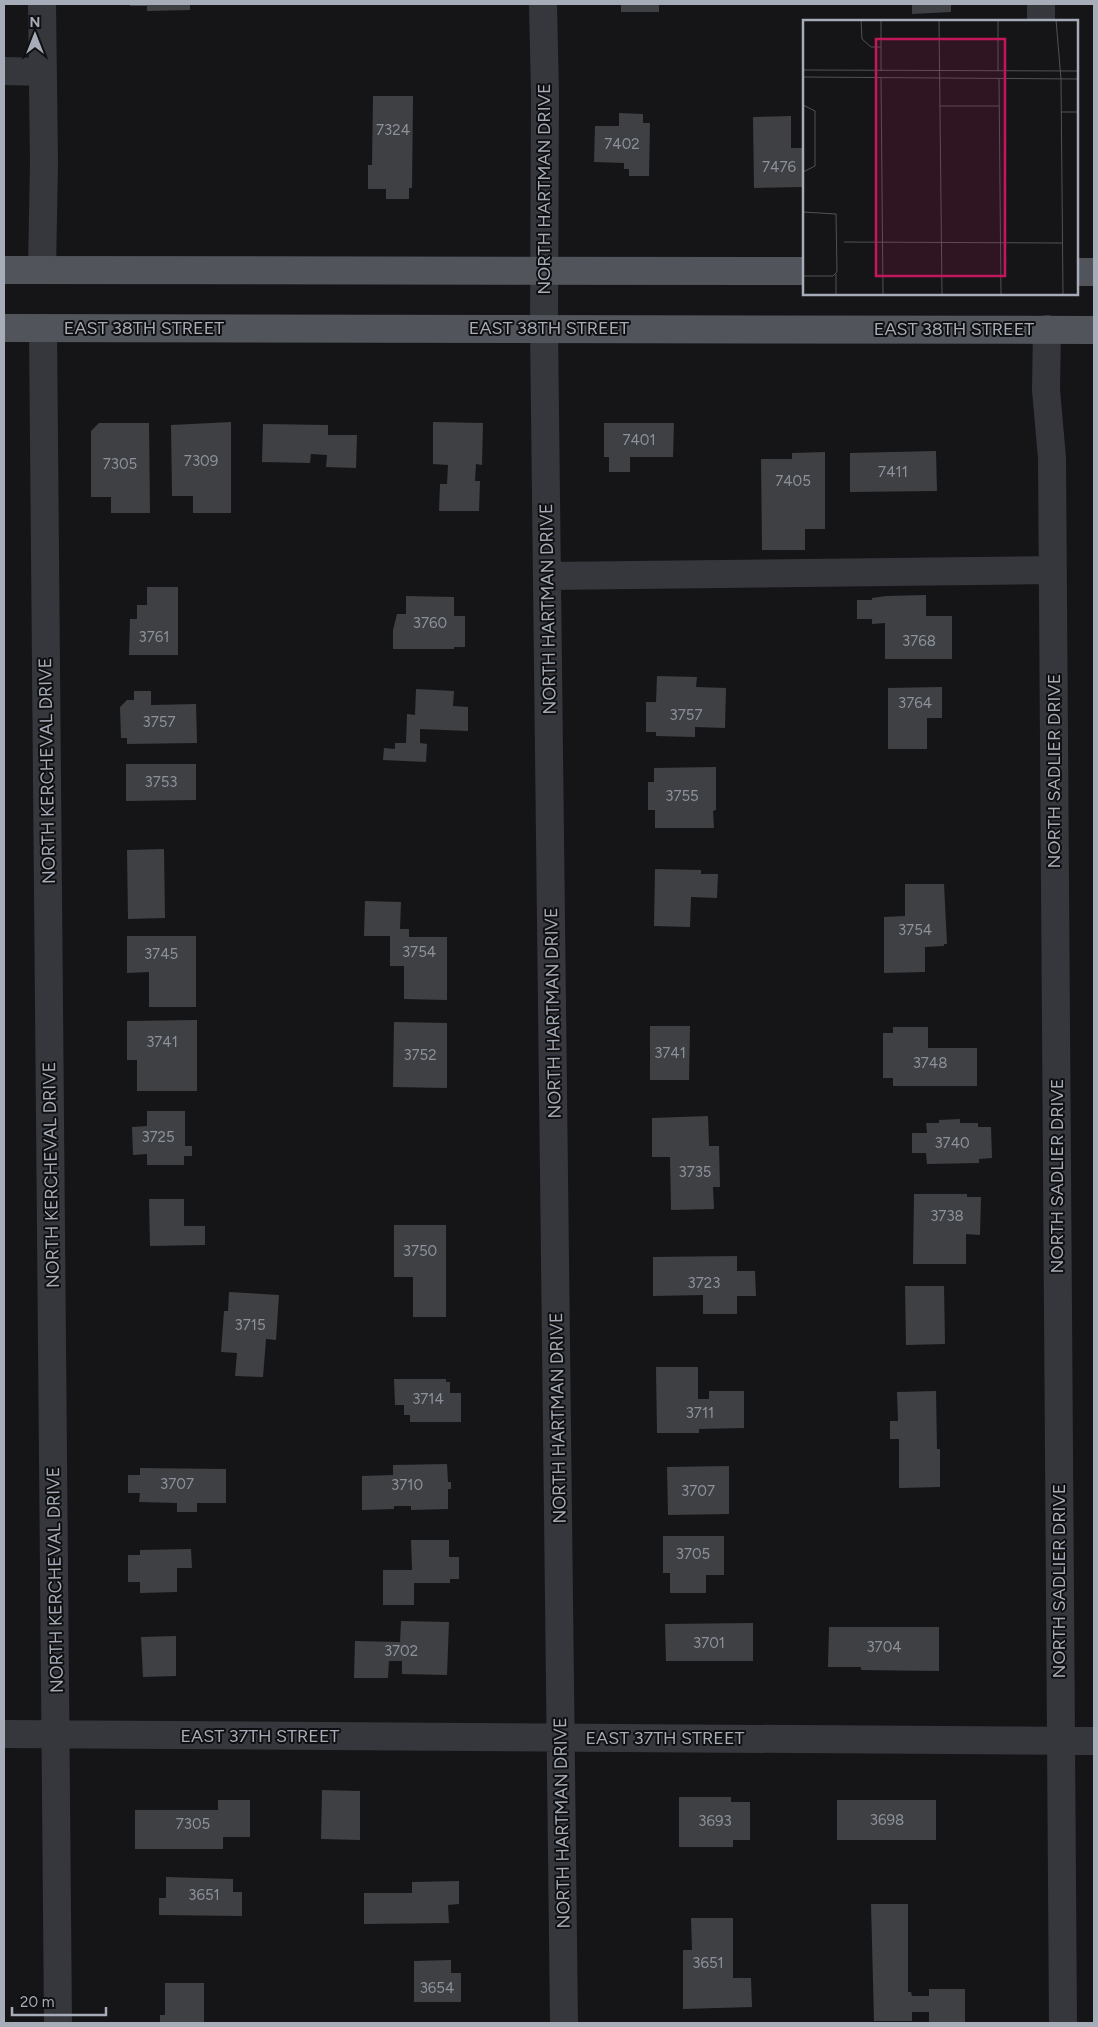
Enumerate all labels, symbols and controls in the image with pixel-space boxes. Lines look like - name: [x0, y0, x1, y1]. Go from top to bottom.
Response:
- north arrow: [10, 10, 60, 60]
- text: N: [30, 14, 40, 31]
- inset map: [803, 20, 1078, 295]
- street label: NORTH HARTMAN DRIVE: [533, 83, 555, 295]
- house number: 7324: [376, 121, 410, 139]
- house number: 7402: [604, 135, 640, 153]
- house number: 7476: [762, 158, 796, 176]
- street label: EAST 38TH STREET: [64, 317, 224, 339]
- street label: EAST 38TH STREET: [469, 317, 629, 339]
- street label: EAST 38TH STREET: [874, 318, 1034, 340]
- house number: 7401: [622, 431, 656, 449]
- house number: 7309: [184, 452, 218, 470]
- house number: 7305: [103, 455, 137, 473]
- house number: 7411: [878, 463, 908, 481]
- house number: 7405: [775, 472, 811, 490]
- street label: NORTH HARTMAN DRIVE: [535, 503, 561, 715]
- house number: 3760: [413, 614, 447, 632]
- house number: 3761: [139, 628, 169, 646]
- house number: 3768: [902, 632, 936, 650]
- street label: NORTH KERCHEVAL DRIVE: [34, 658, 60, 884]
- street label: NORTH SADLIER DRIVE: [1043, 674, 1065, 868]
- house number: 3764: [898, 694, 932, 712]
- house number: 3757: [670, 706, 702, 724]
- house number: 3757: [143, 713, 175, 731]
- house number: 3753: [144, 773, 178, 791]
- house number: 3755: [665, 787, 699, 805]
- street label: NORTH HARTMAN DRIVE: [540, 907, 566, 1119]
- house number: 3754: [898, 921, 932, 939]
- house number: 3754: [402, 943, 436, 961]
- house number: 3745: [144, 945, 178, 963]
- house number: 3741: [146, 1033, 178, 1051]
- house number: 3741: [654, 1044, 686, 1062]
- house number: 3752: [403, 1046, 437, 1064]
- house number: 3748: [913, 1054, 947, 1072]
- street label: NORTH KERCHEVAL DRIVE: [38, 1062, 64, 1288]
- street label: NORTH SADLIER DRIVE: [1046, 1079, 1068, 1273]
- house number: 3725: [141, 1128, 175, 1146]
- house number: 3740: [934, 1134, 970, 1152]
- house number: 3735: [678, 1163, 712, 1181]
- house number: 3738: [930, 1207, 964, 1225]
- house number: 3750: [403, 1242, 437, 1260]
- house number: 3723: [688, 1274, 720, 1292]
- street label: NORTH HARTMAN DRIVE: [545, 1312, 571, 1524]
- house number: 3715: [234, 1316, 266, 1334]
- house number: 3714: [412, 1390, 444, 1408]
- house number: 3711: [686, 1404, 714, 1422]
- street label: NORTH KERCHEVAL DRIVE: [42, 1467, 68, 1693]
- house number: 3707: [160, 1475, 194, 1493]
- house number: 3710: [391, 1476, 423, 1494]
- house number: 3707: [681, 1482, 715, 1500]
- street label: NORTH SADLIER DRIVE: [1048, 1484, 1070, 1678]
- house number: 3705: [676, 1545, 710, 1563]
- house number: 3701: [693, 1634, 725, 1652]
- house number: 3704: [866, 1638, 902, 1656]
- house number: 3702: [384, 1642, 418, 1660]
- street label: NORTH HARTMAN DRIVE: [549, 1717, 575, 1929]
- street label: EAST 37TH STREET: [180, 1725, 340, 1747]
- street label: EAST 37TH STREET: [585, 1727, 745, 1749]
- house number: 3698: [870, 1811, 904, 1829]
- house number: 3693: [698, 1812, 732, 1830]
- house number: 7305: [176, 1815, 210, 1833]
- house number: 3651: [188, 1886, 220, 1904]
- house number: 3651: [692, 1954, 724, 1972]
- house number: 3654: [420, 1979, 454, 1997]
- scale bar: [12, 1984, 106, 2016]
- text: 20 m: [20, 1993, 54, 2011]

